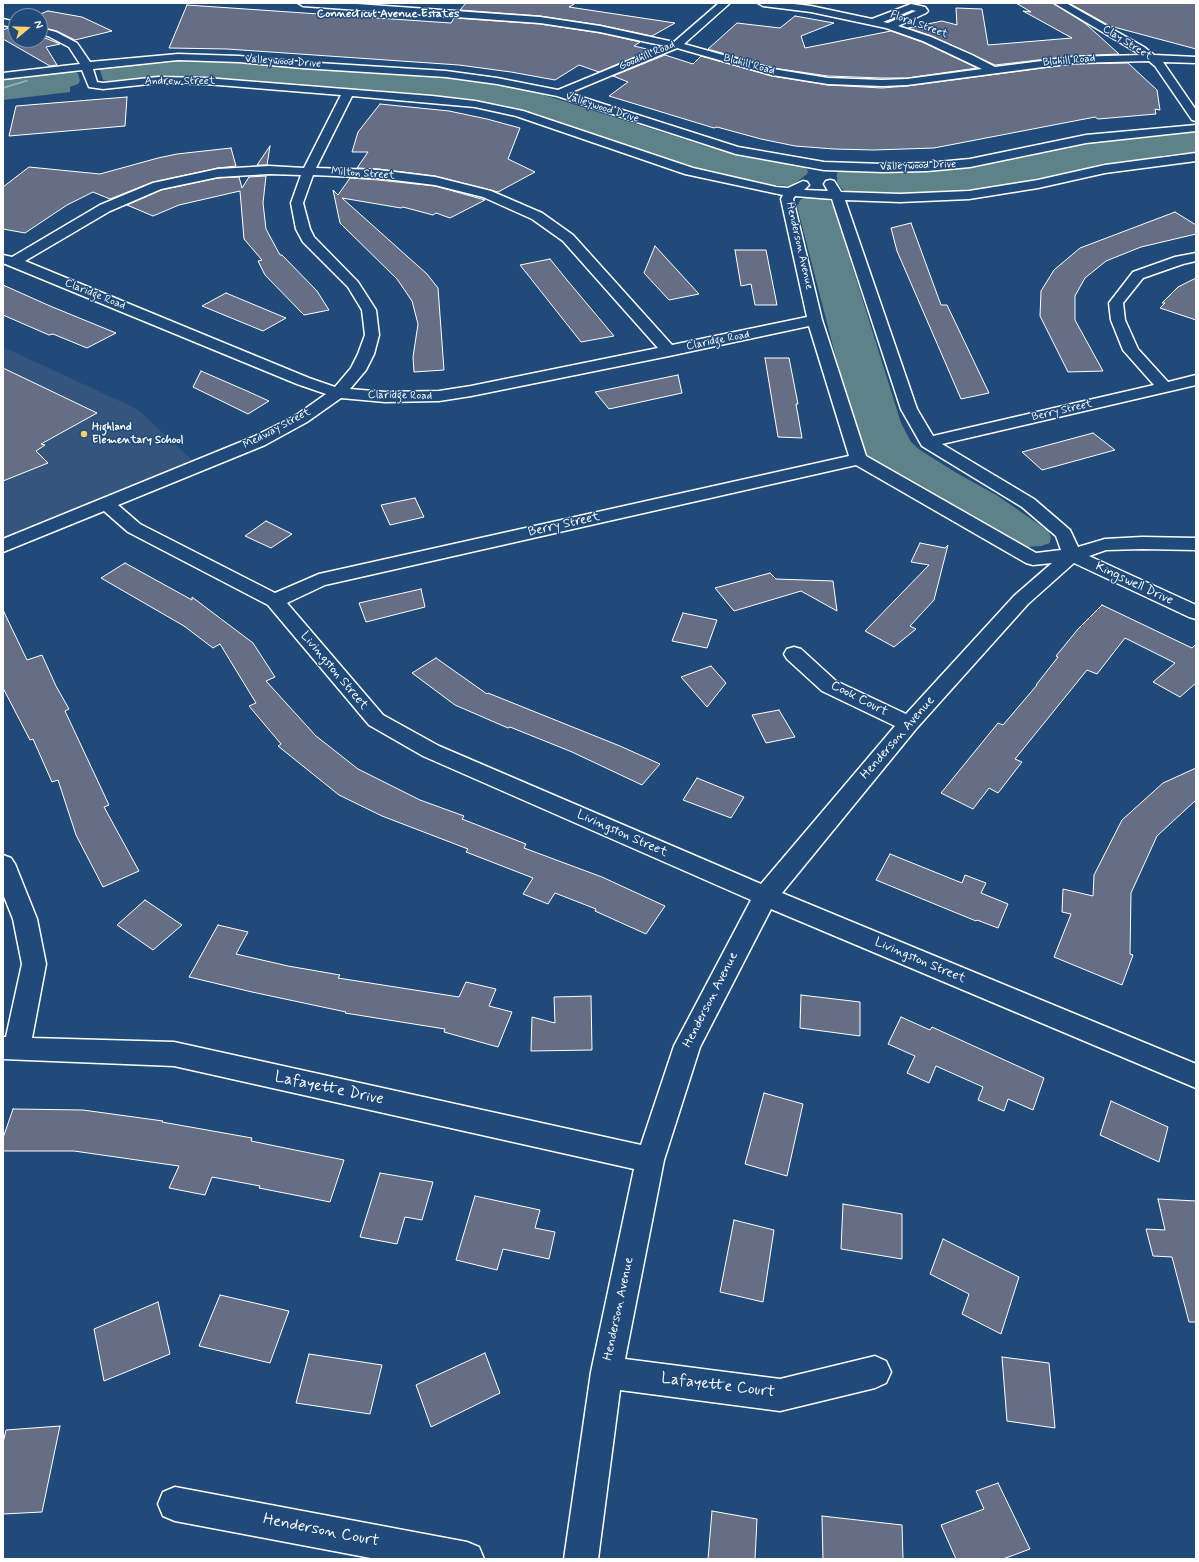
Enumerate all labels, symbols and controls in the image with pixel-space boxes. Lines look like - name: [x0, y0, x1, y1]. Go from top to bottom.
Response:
- district label: Connecticut Avenue Estates: [317, 7, 459, 21]
- north arrow: [8, 8, 48, 48]
- street label: Floral Street: [888, 8, 950, 42]
- text: N: [31, 19, 46, 30]
- street label: Clay Street: [1100, 23, 1154, 63]
- street label: Goodhill Road: [617, 38, 677, 74]
- street label: Bluhill Road: [722, 52, 776, 78]
- street label: Bluhill Road: [1042, 52, 1096, 70]
- street label: Valleywood Drive: [244, 53, 322, 71]
- street label: Andrew Street: [145, 75, 215, 89]
- street label: Valleywood Drive: [564, 90, 640, 126]
- street label: Valleywood Drive: [880, 158, 956, 174]
- street label: Milton Street: [331, 165, 395, 183]
- street label: Henderson Avenue: [783, 201, 815, 291]
- street label: Claridge Road: [63, 277, 127, 313]
- street label: Claridge Road: [685, 328, 751, 354]
- street label: Claridge Road: [368, 389, 432, 403]
- street label: Berry Street: [1030, 398, 1094, 424]
- street label: Medway Street: [241, 406, 313, 452]
- place label: Highland Elementary School: [92, 421, 183, 447]
- marker: Highland Elementary School: [79, 429, 89, 439]
- street label: Berry Street: [527, 509, 601, 541]
- street label: Kingswell Drive: [1093, 559, 1175, 609]
- street label: Livingston Street: [297, 629, 371, 713]
- street label: Cook Court: [828, 678, 890, 720]
- street label: Henderson Avenue: [858, 693, 938, 783]
- street label: Livingston Street: [574, 807, 670, 861]
- street label: Livingston Street: [872, 935, 968, 987]
- street label: Henderson Avenue: [680, 950, 742, 1050]
- street label: Lafayette Drive: [273, 1068, 385, 1110]
- street label: Henderson Avenue: [600, 1256, 638, 1362]
- street label: Lafayette Court: [660, 1370, 776, 1402]
- street label: Henderson Court: [261, 1510, 381, 1552]

